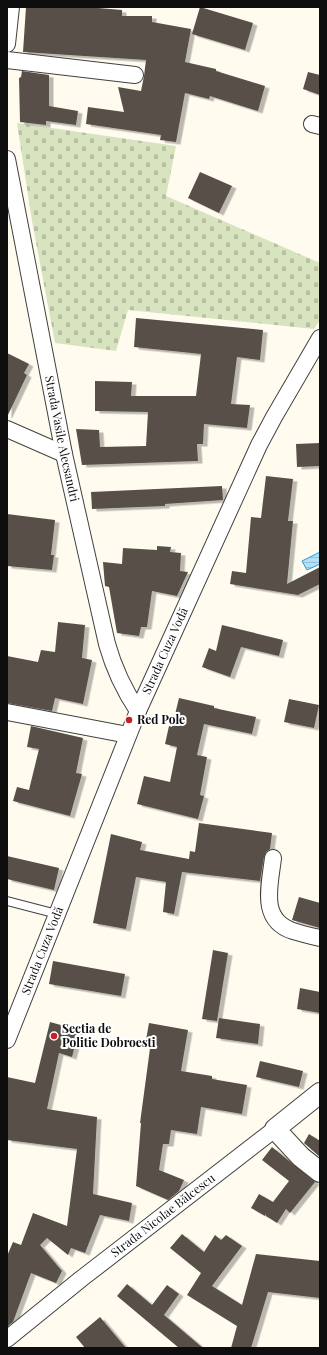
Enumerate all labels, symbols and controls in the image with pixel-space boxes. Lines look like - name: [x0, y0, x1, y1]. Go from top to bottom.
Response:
- street label: Strada Vasile Alecsandri: [42, 374, 84, 504]
- street label: Strada Cuza Vodă: [138, 605, 191, 697]
- place label: Red Pole: [137, 711, 185, 727]
- marker: Red Pole: [124, 715, 134, 725]
- street label: Strada Cuza Vodă: [17, 904, 66, 997]
- place label: Sectia de Politie Dobroesti: [62, 1020, 156, 1050]
- marker: Sectia de Politie Dobroesti: [49, 1031, 59, 1041]
- street label: Strada Nicolae Bălcescu: [107, 1169, 218, 1260]

